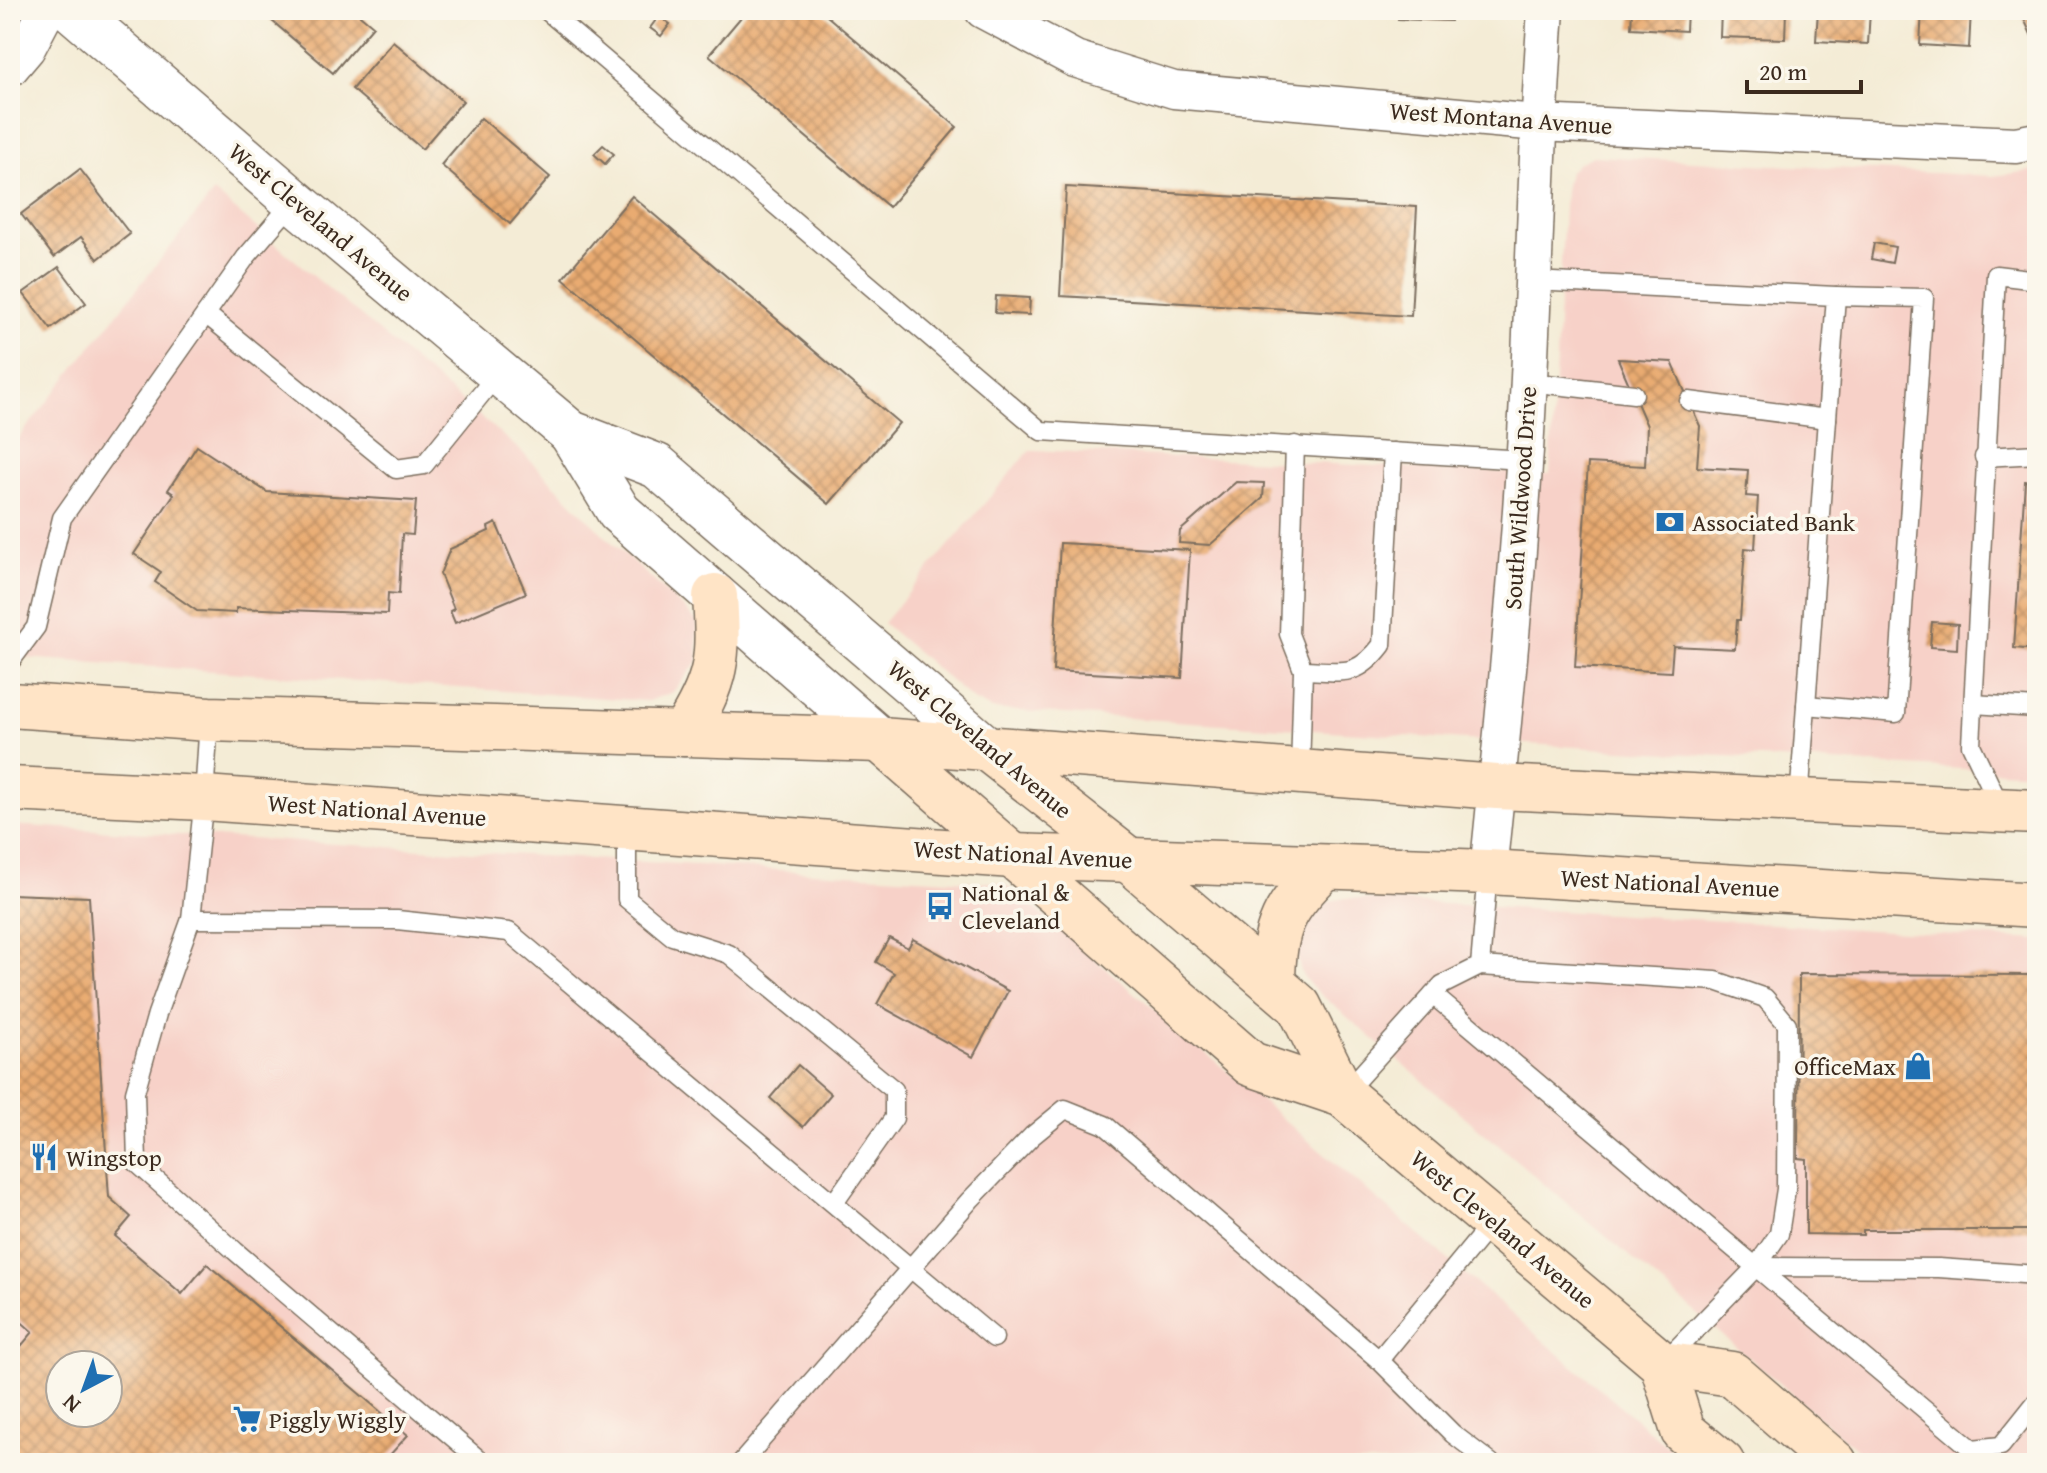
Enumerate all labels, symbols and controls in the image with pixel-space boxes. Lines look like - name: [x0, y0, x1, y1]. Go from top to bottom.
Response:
- scale bar: [1747, 44, 1861, 94]
- text: 20 m: [1759, 54, 1807, 89]
- street label: West Montana Avenue: [1389, 93, 1613, 143]
- street label: West Cleveland Avenue: [221, 134, 421, 310]
- street label: South Wildwood Drive: [1495, 385, 1545, 611]
- place label: Associated Bank: [1692, 505, 1856, 540]
- bank icon: Associated Bank: [1655, 507, 1685, 537]
- street label: West Cleveland Avenue: [880, 651, 1080, 827]
- street label: West National Avenue: [266, 785, 488, 835]
- street label: West National Avenue: [913, 831, 1133, 877]
- street label: West National Avenue: [1560, 860, 1780, 906]
- place label: National & Cleveland: [962, 875, 1070, 938]
- bus stop icon: National & Cleveland: [925, 891, 955, 921]
- place label: OfficeMax: [1794, 1049, 1897, 1084]
- shop icon: OfficeMax: [1903, 1051, 1933, 1081]
- place label: Wingstop: [66, 1140, 162, 1175]
- street label: West Cleveland Avenue: [1403, 1141, 1603, 1317]
- restaurant icon: Wingstop: [29, 1142, 59, 1172]
- north arrow: [44, 1349, 124, 1429]
- text: N: [55, 1387, 87, 1421]
- place label: Piggly Wiggly: [269, 1402, 406, 1437]
- supermarket icon: Piggly Wiggly: [232, 1404, 262, 1434]

